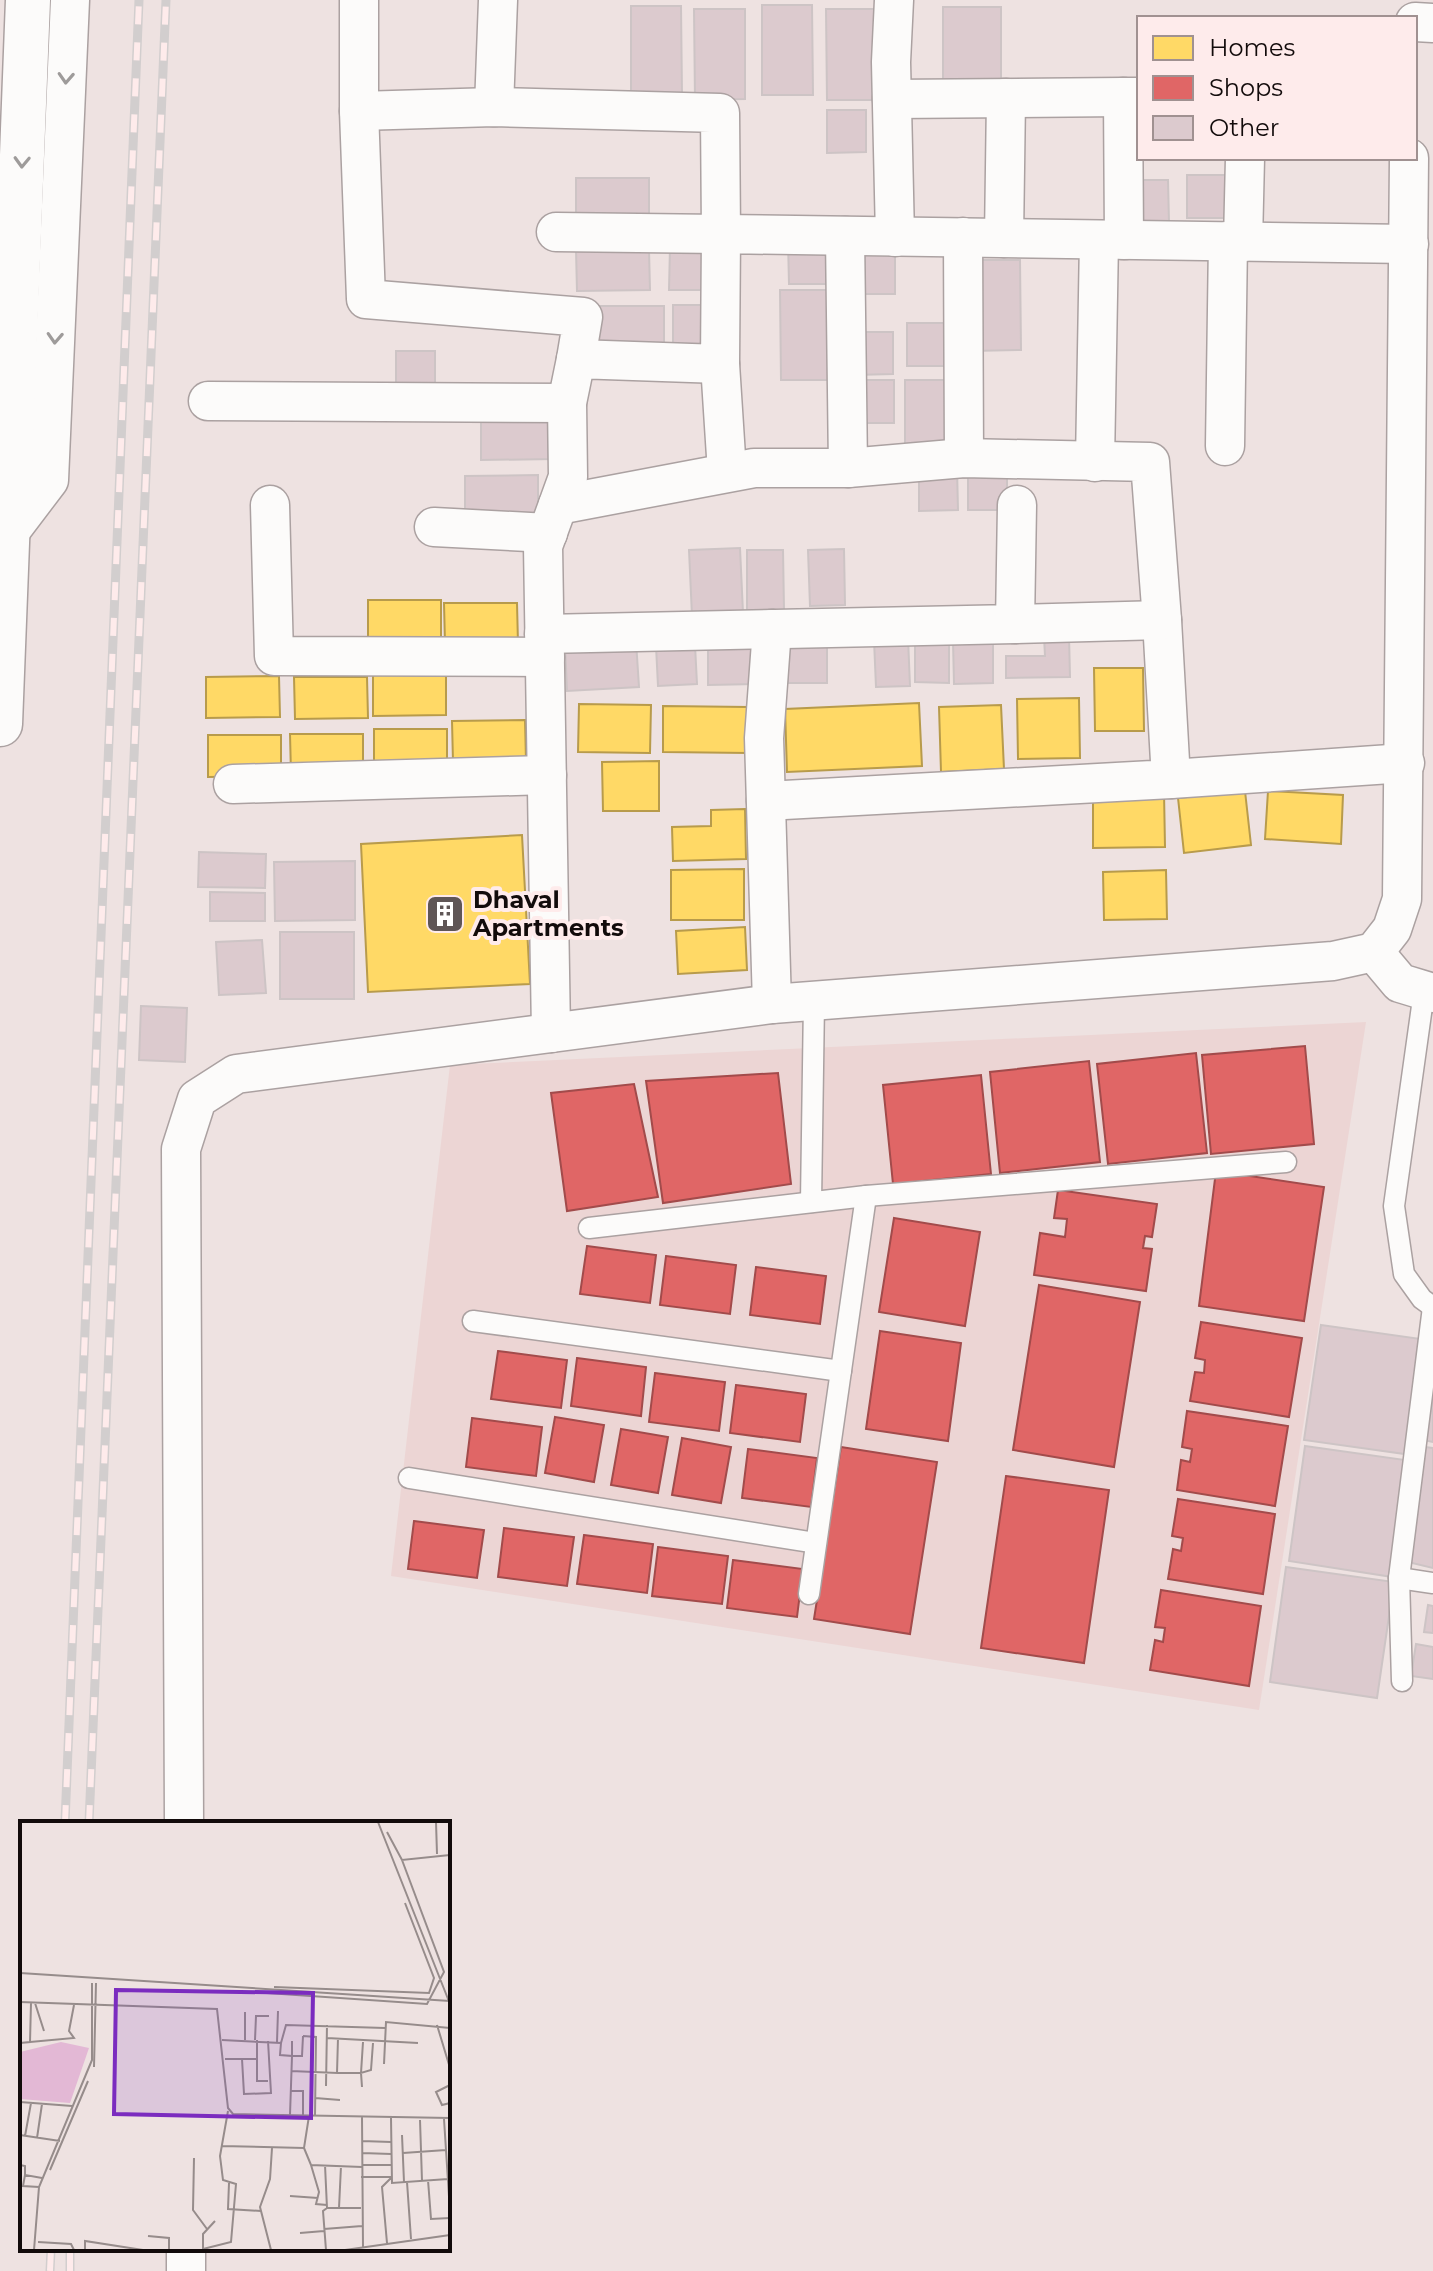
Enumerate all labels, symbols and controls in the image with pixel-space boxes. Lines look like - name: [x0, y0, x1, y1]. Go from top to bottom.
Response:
- legend: [1137, 16, 1417, 160]
- text: Homes: [1209, 33, 1295, 62]
- one-way arrow: [58, 72, 75, 85]
- text: Shops: [1209, 73, 1283, 102]
- text: Other: [1209, 113, 1279, 142]
- one-way arrow: [14, 156, 31, 169]
- one-way arrow: [47, 332, 64, 345]
- place label: Dhaval Apartments: [472, 885, 624, 942]
- building icon: Dhaval Apartments: [424, 893, 466, 935]
- inset map: [20, 1821, 450, 2251]

